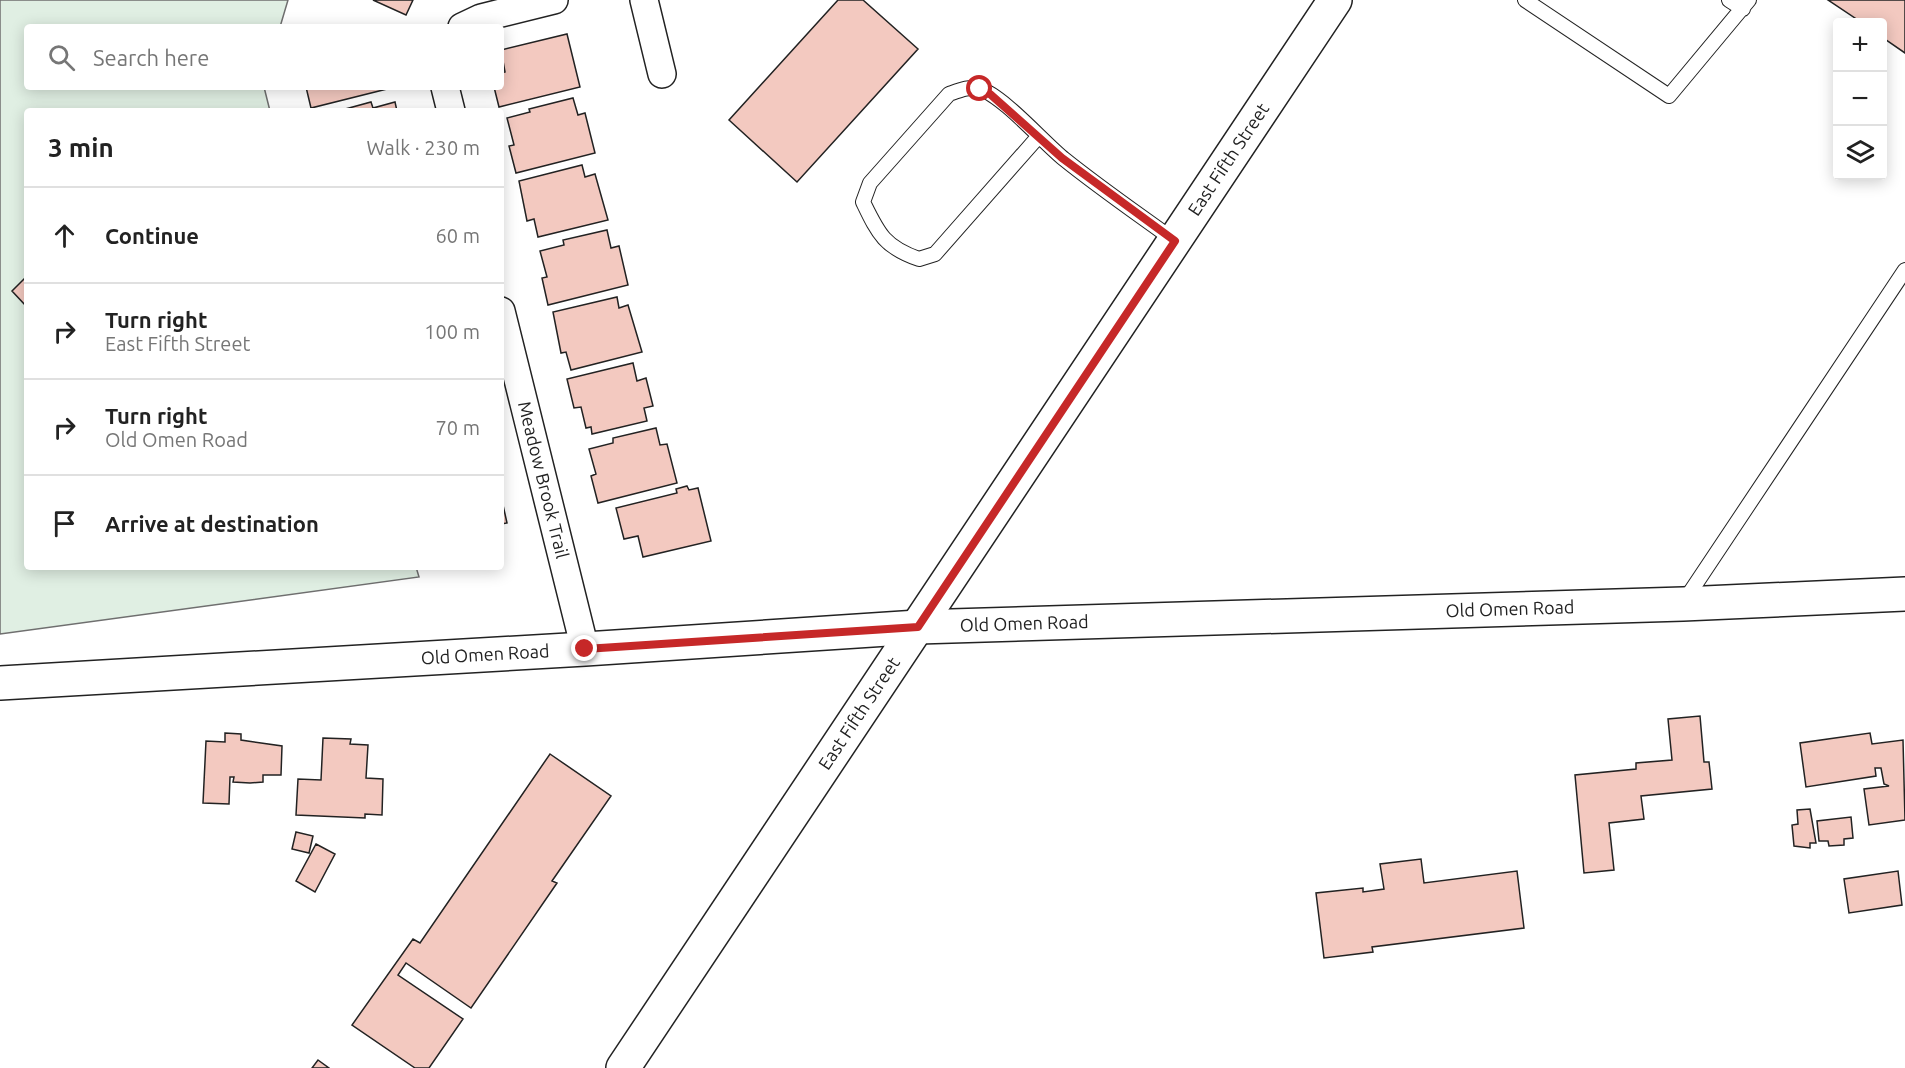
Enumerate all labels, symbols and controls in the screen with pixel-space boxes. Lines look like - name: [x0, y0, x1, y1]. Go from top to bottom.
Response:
- map controls: [1833, 18, 1887, 180]
- button: +: [1833, 18, 1887, 72]
- search box: [24, 24, 504, 90]
- icon: search: [45, 41, 78, 74]
- text: Search here: [93, 45, 209, 70]
- button: −: [1833, 72, 1887, 126]
- route start: [966, 75, 992, 101]
- street label: East Fifth Street: [1183, 99, 1273, 219]
- button: layers: [1833, 126, 1887, 180]
- text: 3 min: [48, 133, 114, 162]
- text: Walk · 230 m: [367, 136, 480, 159]
- icon: ahead: [48, 219, 81, 252]
- text: Continue: [105, 223, 199, 248]
- text: 60 m: [436, 224, 480, 247]
- text: Turn right: [105, 307, 207, 332]
- icon: right: [48, 315, 81, 348]
- text: 100 m: [424, 320, 480, 343]
- text: East Fifth Street: [105, 332, 250, 355]
- street label: Meadow Brook Trail: [515, 399, 573, 560]
- text: Turn right: [105, 403, 207, 428]
- icon: right: [48, 411, 81, 444]
- text: 70 m: [436, 416, 480, 439]
- text: Old Omen Road: [105, 428, 248, 451]
- icon: arrive: [48, 507, 81, 540]
- text: Arrive at destination: [105, 511, 319, 536]
- street label: Old Omen Road: [1445, 596, 1575, 620]
- street label: Old Omen Road: [960, 611, 1089, 635]
- route end: [571, 635, 597, 661]
- street label: Old Omen Road: [420, 640, 550, 668]
- street label: East Fifth Street: [814, 653, 903, 773]

